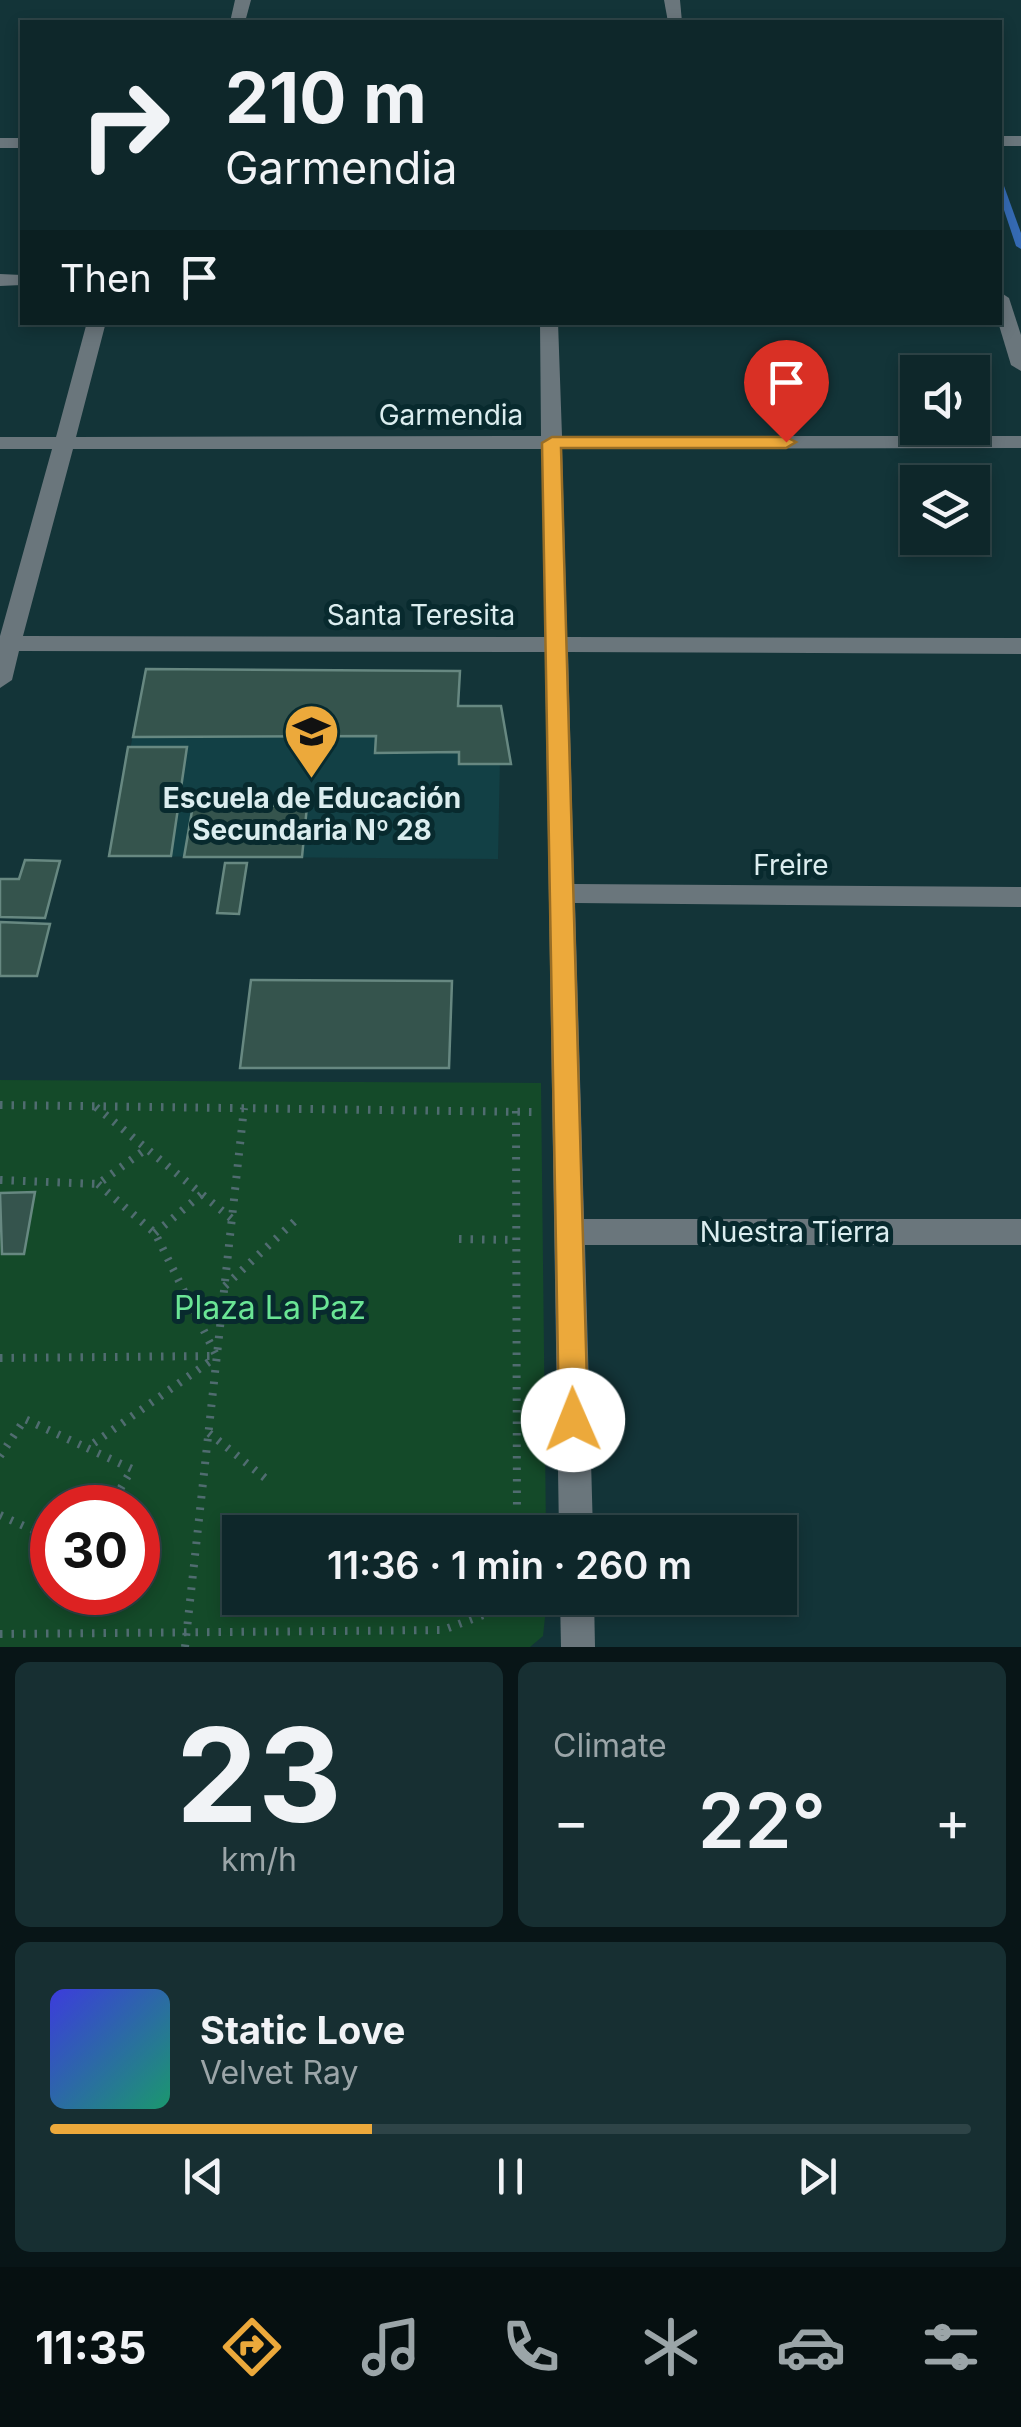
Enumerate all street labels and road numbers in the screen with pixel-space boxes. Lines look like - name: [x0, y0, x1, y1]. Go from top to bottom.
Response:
- street label: Garmendia: [379, 398, 523, 432]
- street label: Santa Teresita: [327, 598, 515, 632]
- street label: Freire: [753, 848, 829, 882]
- street label: Nuestra Tierra: [700, 1215, 890, 1249]

